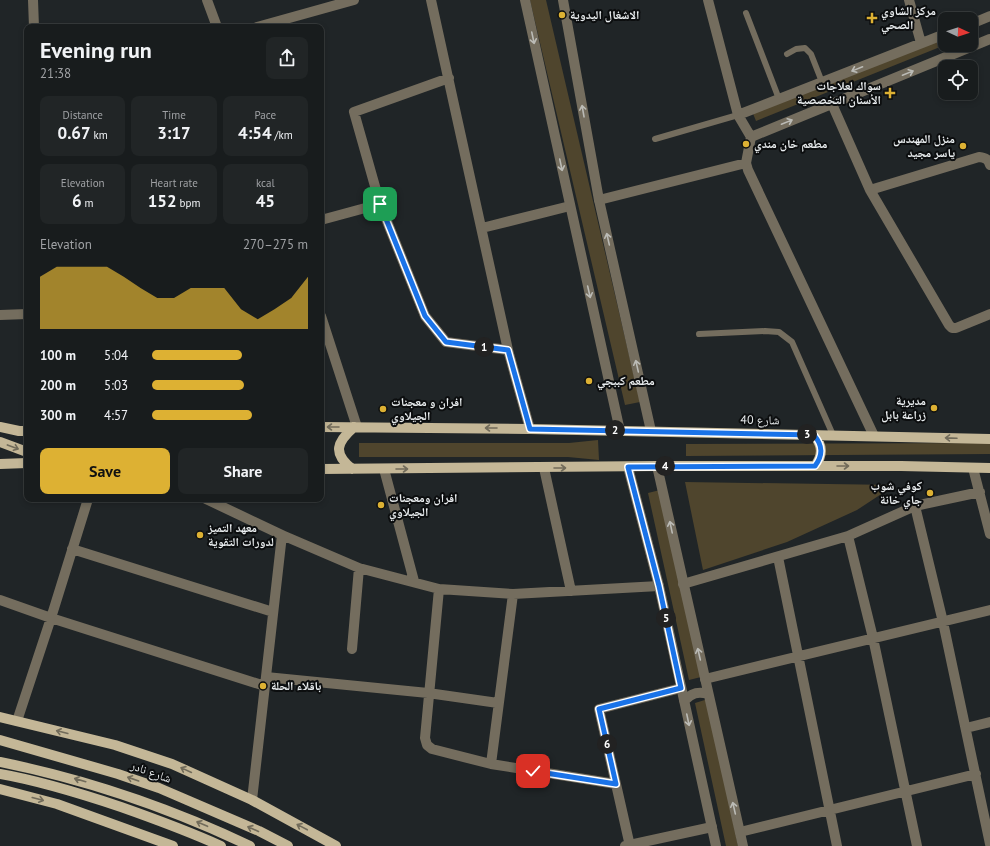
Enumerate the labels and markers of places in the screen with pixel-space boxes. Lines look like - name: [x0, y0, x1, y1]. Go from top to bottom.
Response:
- place label: مركز الشاوي الصحي: [881, 3, 936, 35]
- place label: الاشغال اليدوية: [570, 7, 639, 23]
- marker: الاشغال اليدوية: [557, 10, 567, 20]
- marker: مركز الشاوي الصحي: [866, 12, 878, 24]
- place label: سواك لعلاجات الأسنان التخصصية: [797, 78, 881, 108]
- marker: سواك لعلاجات الأسنان التخصصية: [884, 87, 896, 99]
- place label: منزل المهندس ياسر مجيد: [893, 131, 955, 160]
- place label: مطعم خان مندي: [754, 136, 828, 154]
- marker: مطعم خان مندي: [741, 139, 751, 149]
- marker: منزل المهندس ياسر مجيد: [958, 141, 968, 151]
- pin: [363, 187, 397, 221]
- pin: 1: [474, 337, 494, 357]
- place label: مطعم كببجي: [597, 373, 655, 391]
- marker: مطعم كببجي: [584, 376, 594, 386]
- place label: مديرية زراعة بابل: [881, 393, 926, 423]
- place label: افران و معجنات الجيلاوي: [391, 394, 463, 426]
- marker: مديرية زراعة بابل: [929, 403, 939, 413]
- marker: افران و معجنات الجيلاوي: [378, 404, 388, 414]
- pin: 2: [605, 420, 625, 440]
- pin: 3: [797, 424, 817, 444]
- pin: 4: [655, 456, 675, 476]
- place label: كوفي شوب جاي خانة: [870, 478, 923, 510]
- marker: كوفي شوب جاي خانة: [925, 488, 935, 498]
- place label: افران ومعجنات الجيلاوي: [389, 490, 458, 522]
- marker: افران ومعجنات الجيلاوي: [376, 500, 386, 510]
- place label: معهد التميز لدورات التقوية: [207, 520, 274, 549]
- marker: معهد التميز لدورات التقوية: [195, 530, 205, 540]
- pin: 5: [656, 608, 676, 628]
- place label: باقلاء الحلة: [271, 678, 321, 693]
- marker: باقلاء الحلة: [258, 681, 268, 691]
- pin: 6: [597, 734, 617, 754]
- pin: [516, 754, 550, 788]

